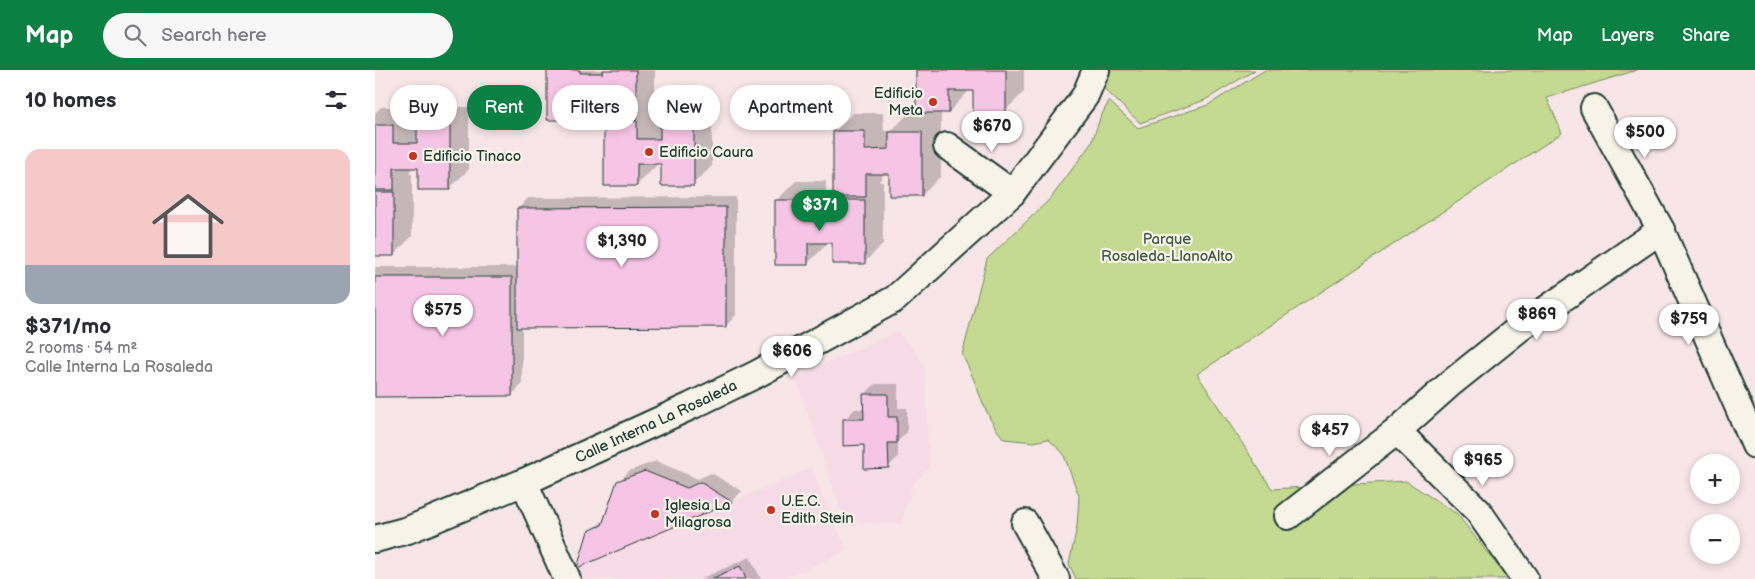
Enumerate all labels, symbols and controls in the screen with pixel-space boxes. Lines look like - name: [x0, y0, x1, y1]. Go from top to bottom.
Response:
- search box: [103, 13, 453, 58]
- text: Map: [25, 21, 73, 50]
- icon: search: [121, 21, 149, 49]
- text: Search here: [161, 24, 267, 47]
- text: Map: [1537, 25, 1573, 46]
- text: Layers: [1601, 25, 1654, 46]
- text: Share: [1682, 25, 1730, 46]
- place label: Edificio Meta: [874, 84, 923, 120]
- chip: Buy: [390, 85, 457, 130]
- chip: Rent: [467, 85, 542, 130]
- chip: Filters: [552, 85, 638, 130]
- chip: New: [648, 85, 720, 130]
- chip: Apartment: [730, 85, 851, 130]
- icon: filters: [322, 86, 350, 114]
- text: 10 homes: [25, 88, 116, 113]
- marker: Edificio Meta: [927, 96, 939, 108]
- pin: $670: [962, 111, 1022, 153]
- pin: $500: [1615, 116, 1675, 159]
- text: $670: [972, 117, 1012, 136]
- text: $500: [1625, 123, 1665, 142]
- place label: Edificio Caura: [659, 143, 753, 162]
- marker: Edificio Caura: [643, 146, 655, 158]
- place label: Edificio Tinaco: [423, 147, 521, 166]
- marker: Edificio Tinaco: [407, 150, 419, 162]
- icon: home: [143, 181, 233, 271]
- pin: $371: [790, 190, 850, 232]
- text: $371: [802, 196, 838, 215]
- pin: $1,390: [581, 226, 663, 268]
- park label: Parque Rosaleda-LlanoAlto: [1101, 230, 1233, 266]
- text: $1,390: [597, 232, 647, 251]
- pin: $575: [413, 294, 473, 337]
- pin: $869: [1507, 298, 1567, 341]
- text: $575: [424, 301, 462, 320]
- pin: $759: [1659, 304, 1719, 346]
- text: $869: [1517, 305, 1557, 324]
- text: $759: [1670, 310, 1708, 329]
- text: $371/mo: [25, 314, 111, 339]
- pin: $606: [762, 336, 822, 378]
- text: 2 rooms · 54 m²: [25, 339, 137, 358]
- text: $606: [772, 342, 812, 361]
- text: Calle Interna La Rosaleda: [25, 358, 213, 377]
- street label: Calle Interna La Rosaleda: [572, 376, 740, 467]
- pin: $457: [1300, 414, 1360, 457]
- text: $457: [1311, 421, 1349, 440]
- pin: $965: [1453, 444, 1513, 487]
- text: $965: [1464, 451, 1502, 470]
- map controls: [1690, 454, 1740, 564]
- button: +: [1690, 454, 1740, 504]
- place label: U.E.C. Edith Stein: [781, 492, 854, 528]
- place label: Iglesia La Milagrosa: [665, 496, 731, 532]
- marker: U.E.C. Edith Stein: [765, 504, 777, 516]
- marker: Iglesia La Milagrosa: [649, 508, 661, 520]
- button: −: [1690, 514, 1740, 564]

